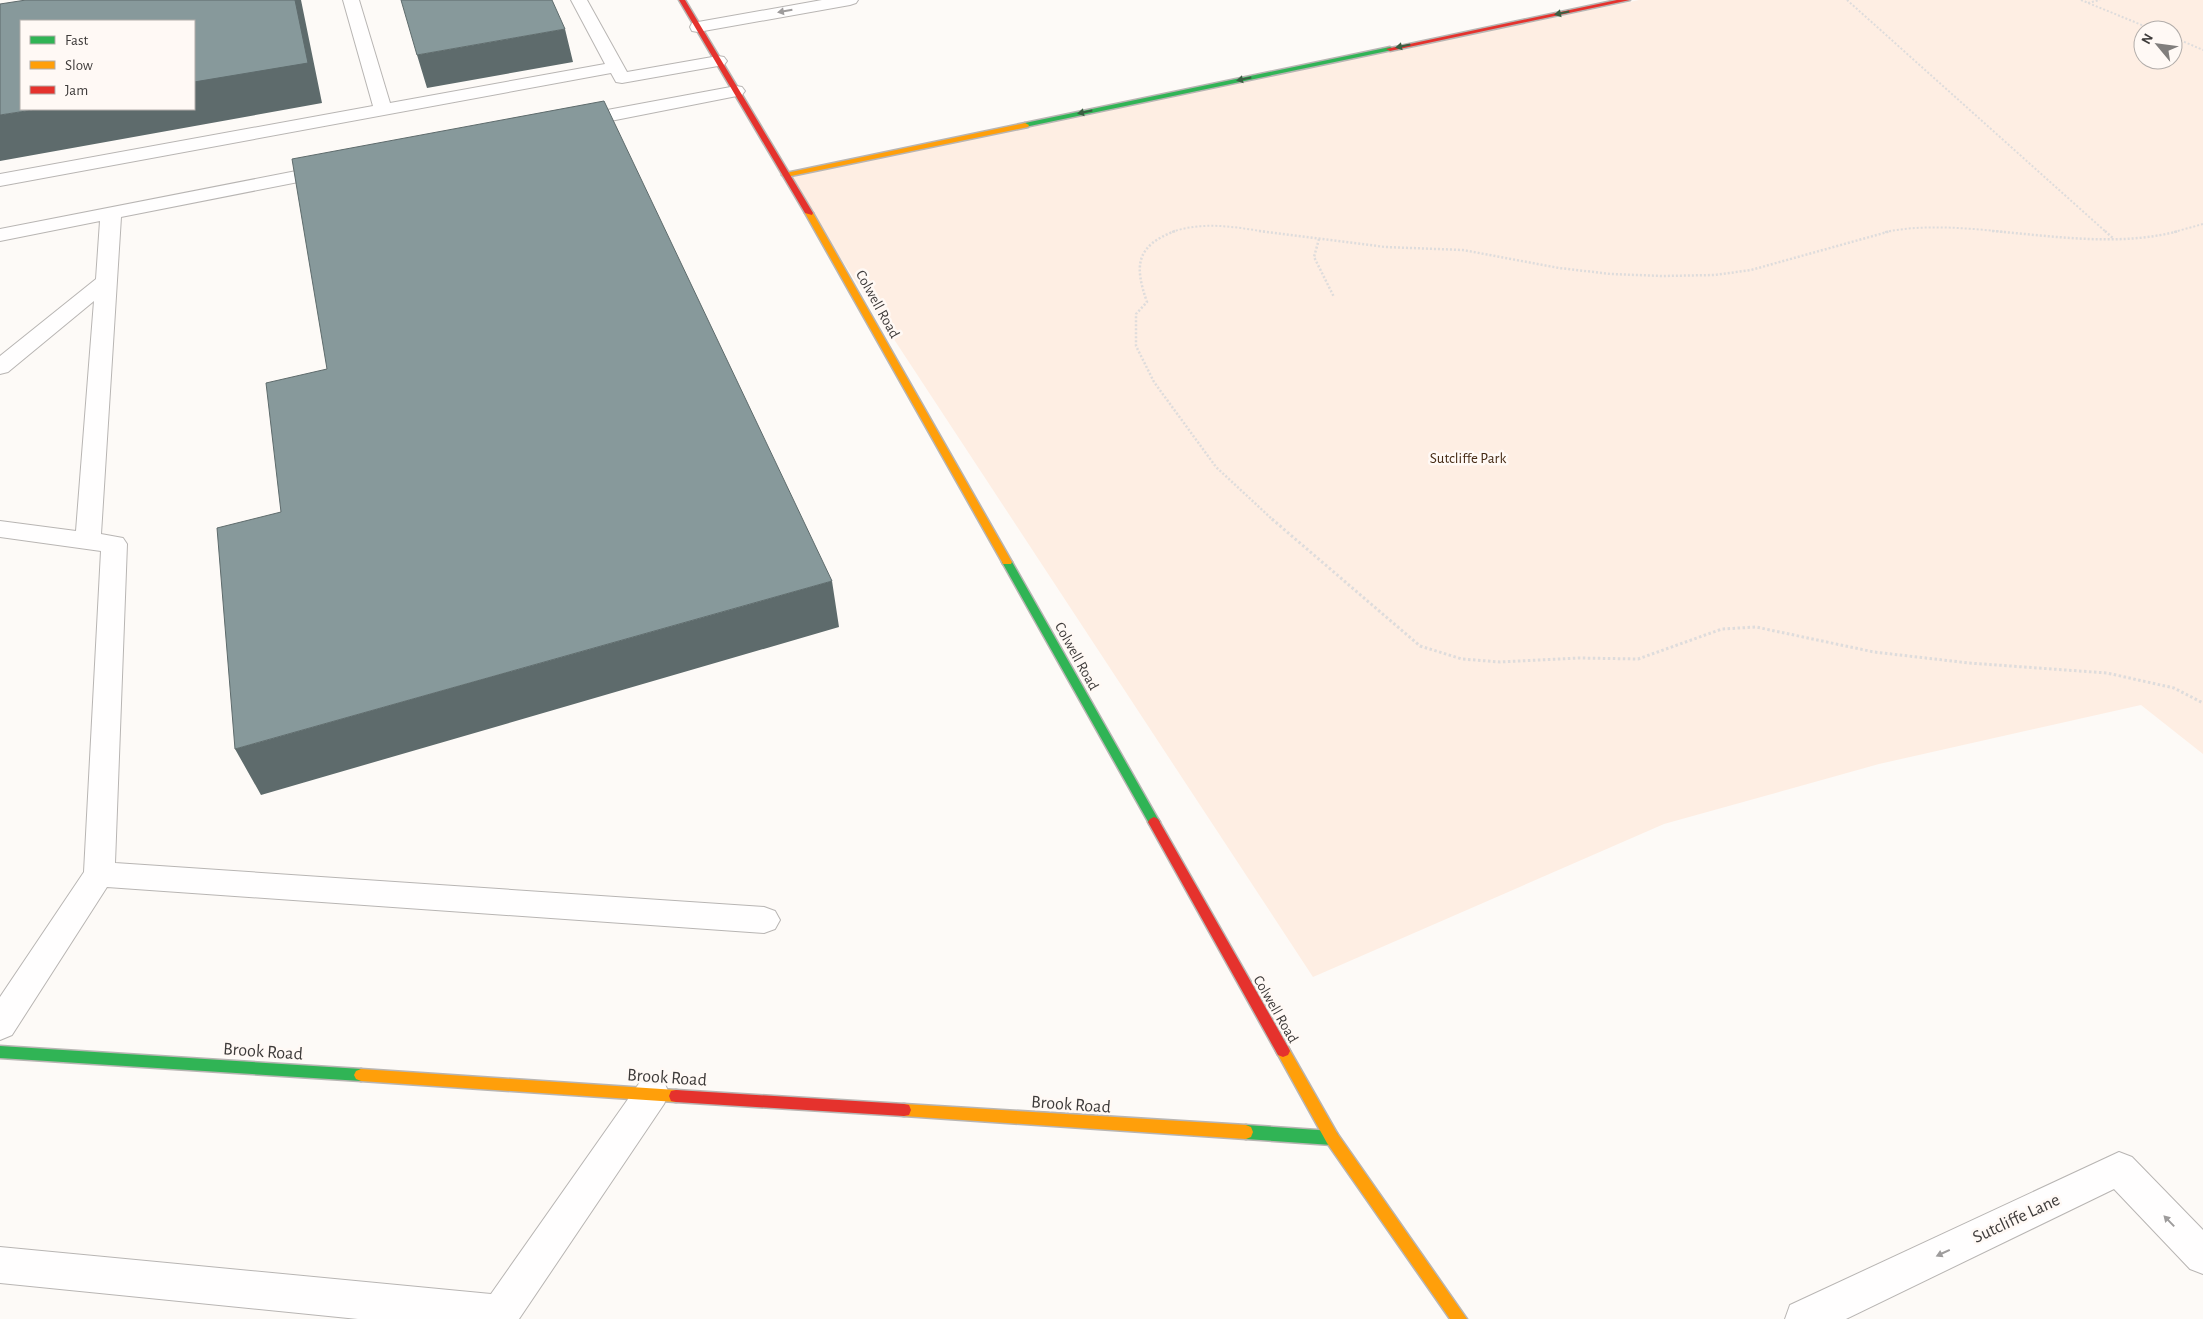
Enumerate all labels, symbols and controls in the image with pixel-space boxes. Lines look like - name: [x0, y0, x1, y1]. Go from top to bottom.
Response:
- one-way arrow: [777, 8, 793, 16]
- one-way arrow: [1554, 10, 1570, 18]
- legend: [20, 20, 195, 110]
- north arrow: [2133, 20, 2183, 70]
- text: N: [2139, 32, 2156, 47]
- text: Fast: [65, 33, 89, 48]
- one-way arrow: [1395, 43, 1411, 51]
- text: Slow: [65, 58, 93, 73]
- one-way arrow: [1236, 76, 1252, 84]
- text: Jam: [65, 83, 88, 98]
- one-way arrow: [1077, 109, 1093, 117]
- street label: Colwell Road: [853, 268, 902, 341]
- park label: Sutcliffe Park: [1430, 451, 1506, 466]
- street label: Colwell Road: [1052, 620, 1101, 693]
- street label: Colwell Road: [1250, 973, 1301, 1046]
- street label: Brook Road: [222, 1040, 303, 1064]
- street label: Brook Road: [626, 1066, 707, 1090]
- street label: Brook Road: [1030, 1093, 1111, 1117]
- street label: Sutcliffe Lane: [1970, 1191, 2063, 1247]
- one-way arrow: [2163, 1215, 2175, 1227]
- one-way arrow: [1936, 1249, 1950, 1257]

